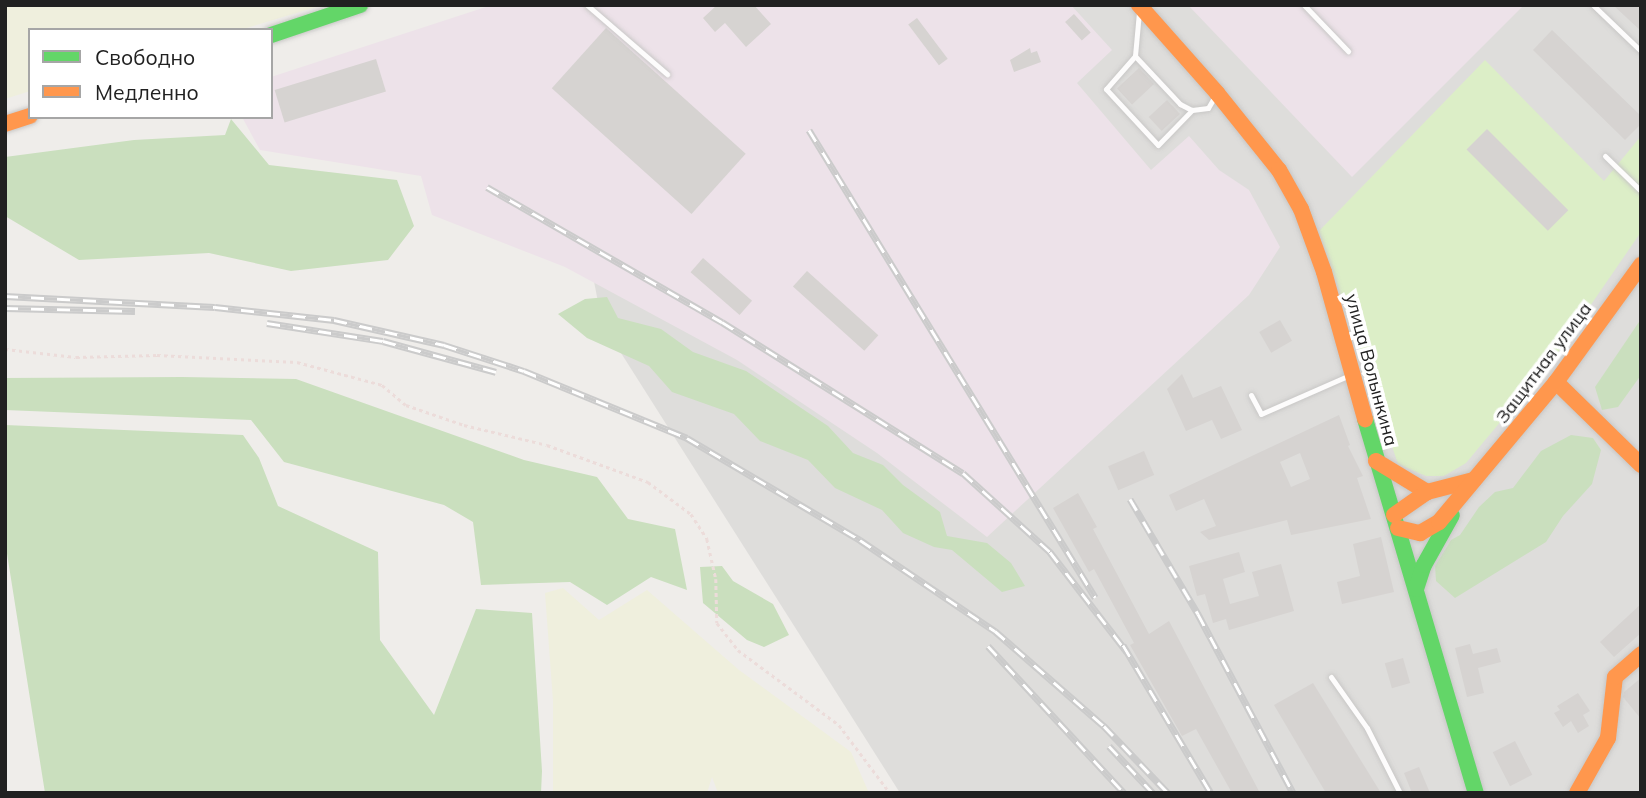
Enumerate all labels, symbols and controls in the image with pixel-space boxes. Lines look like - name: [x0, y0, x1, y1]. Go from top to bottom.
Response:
- legend: [28, 28, 273, 119]
- text: Свободно: [95, 44, 195, 70]
- text: Медленно: [95, 79, 199, 105]
- street label: улица Волынкина: [1340, 292, 1402, 448]
- street label: Защитная улица: [1492, 298, 1596, 428]

